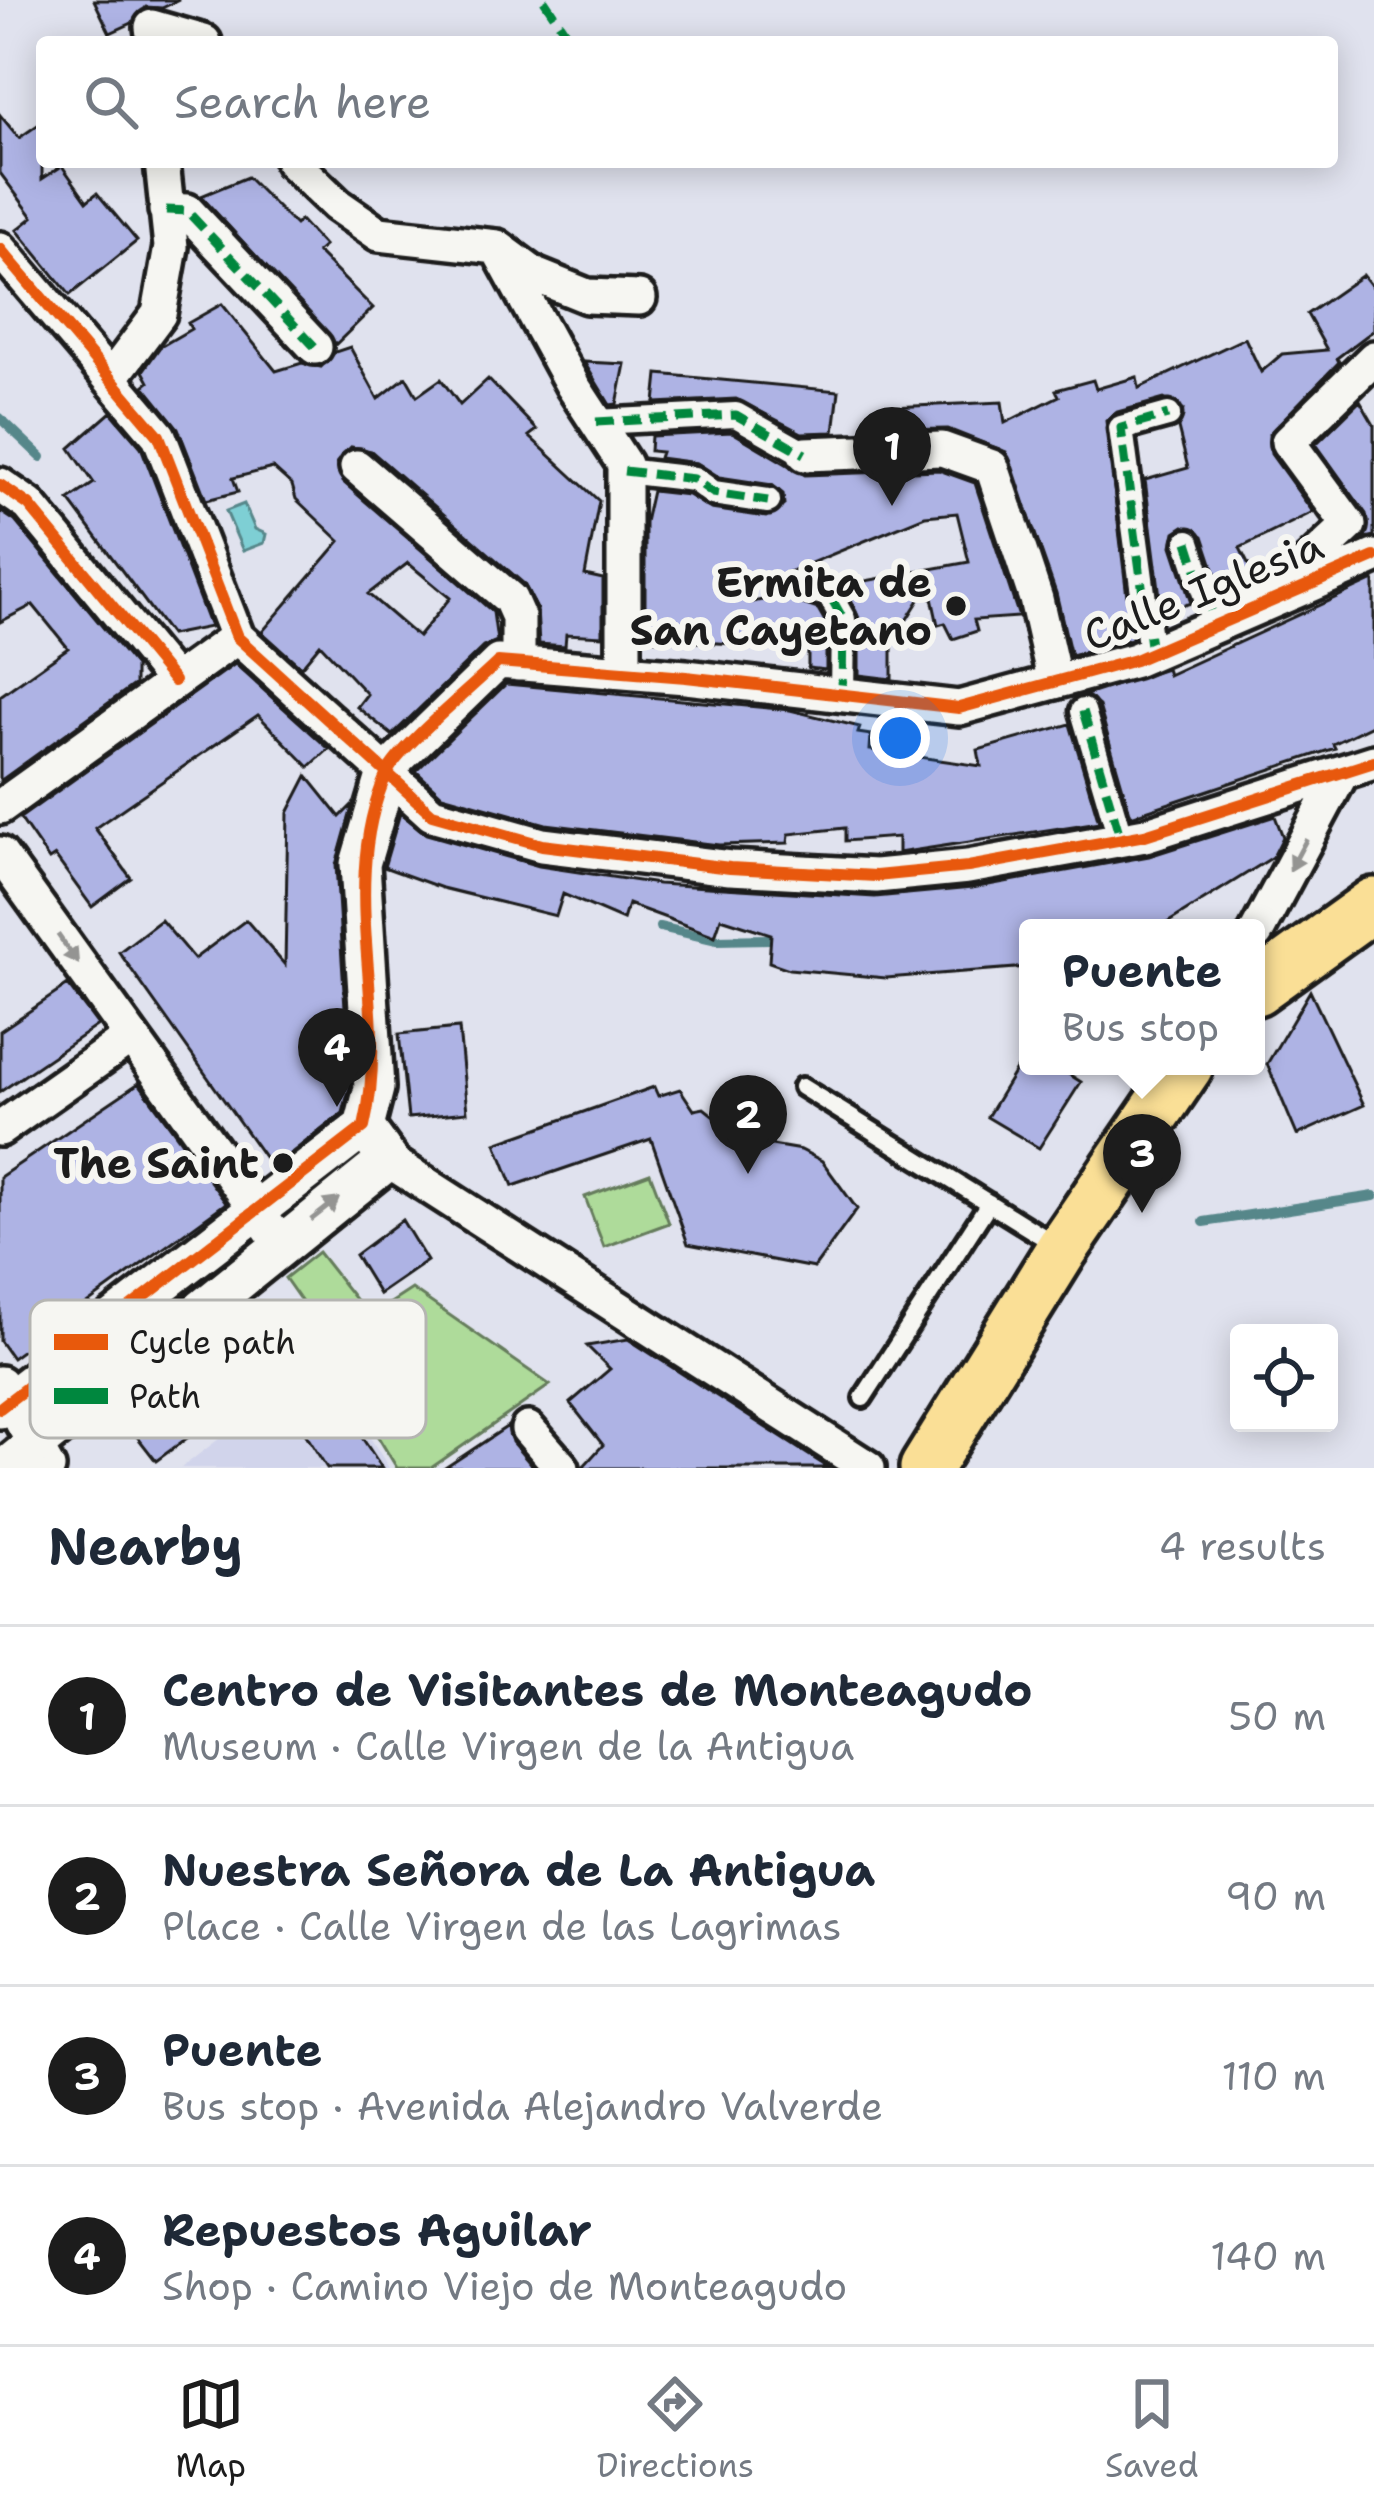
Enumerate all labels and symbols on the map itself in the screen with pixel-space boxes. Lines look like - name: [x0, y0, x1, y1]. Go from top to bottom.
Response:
- pin: 1: [853, 407, 931, 506]
- street label: Calle Iglesia: [1075, 517, 1331, 663]
- place label: Ermita de San Cayetano: [629, 554, 932, 658]
- marker: Ermita de San Cayetano: [943, 593, 969, 619]
- your location: [870, 708, 930, 768]
- one-way arrow: [1288, 837, 1309, 872]
- one-way arrow: [56, 933, 79, 965]
- pin: 4: [298, 1008, 376, 1107]
- pin: 2: [709, 1075, 787, 1174]
- pin: 3: [1103, 1114, 1181, 1213]
- place label: The Saint: [53, 1135, 259, 1191]
- marker: The Saint: [270, 1150, 296, 1176]
- one-way arrow: [310, 1197, 341, 1222]
- legend: [30, 1300, 426, 1438]
- text: Cycle path: [129, 1320, 296, 1365]
- text: Path: [129, 1374, 201, 1419]

